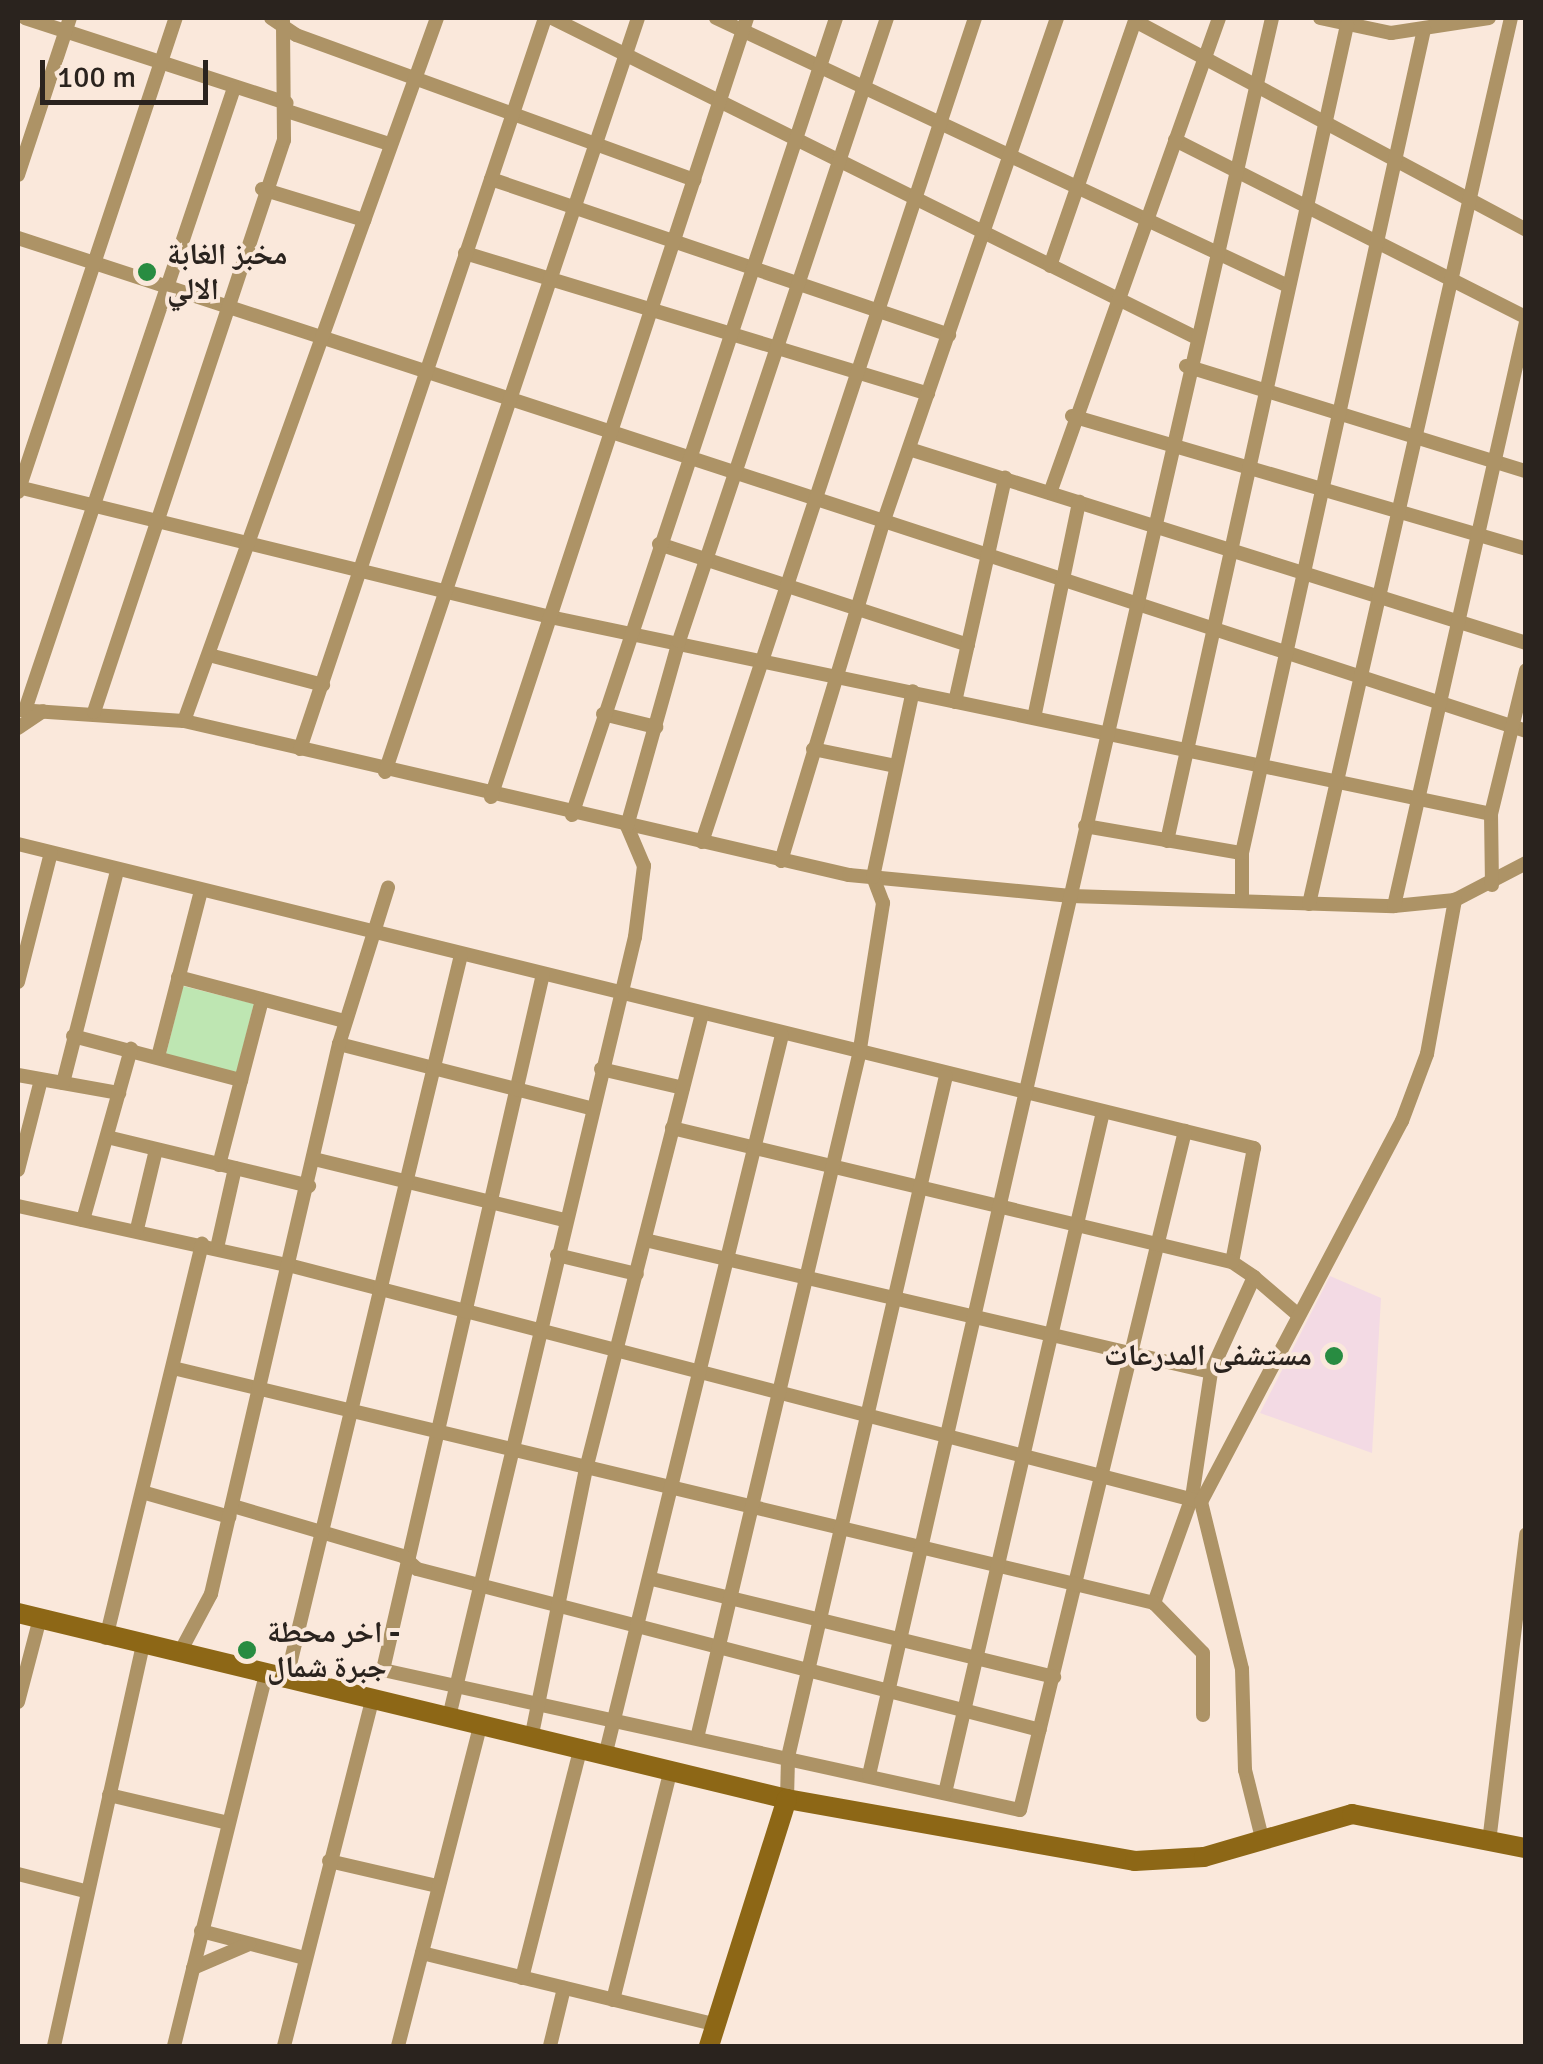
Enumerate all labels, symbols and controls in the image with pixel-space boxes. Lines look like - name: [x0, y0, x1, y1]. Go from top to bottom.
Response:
- scale bar: [45, 40, 212, 102]
- text: 100 m: [57, 59, 136, 96]
- place label: مخبز الغابة الالي: [167, 237, 287, 308]
- marker: مخبز الغابة الالي: [136, 261, 158, 283]
- place label: مستشفى المدرعات: [1104, 1338, 1312, 1374]
- marker: مستشفى المدرعات: [1321, 1343, 1347, 1369]
- place label: اخر محطة - جبرة شمال: [267, 1615, 400, 1686]
- marker: اخر محطة - جبرة شمال: [236, 1639, 258, 1661]

